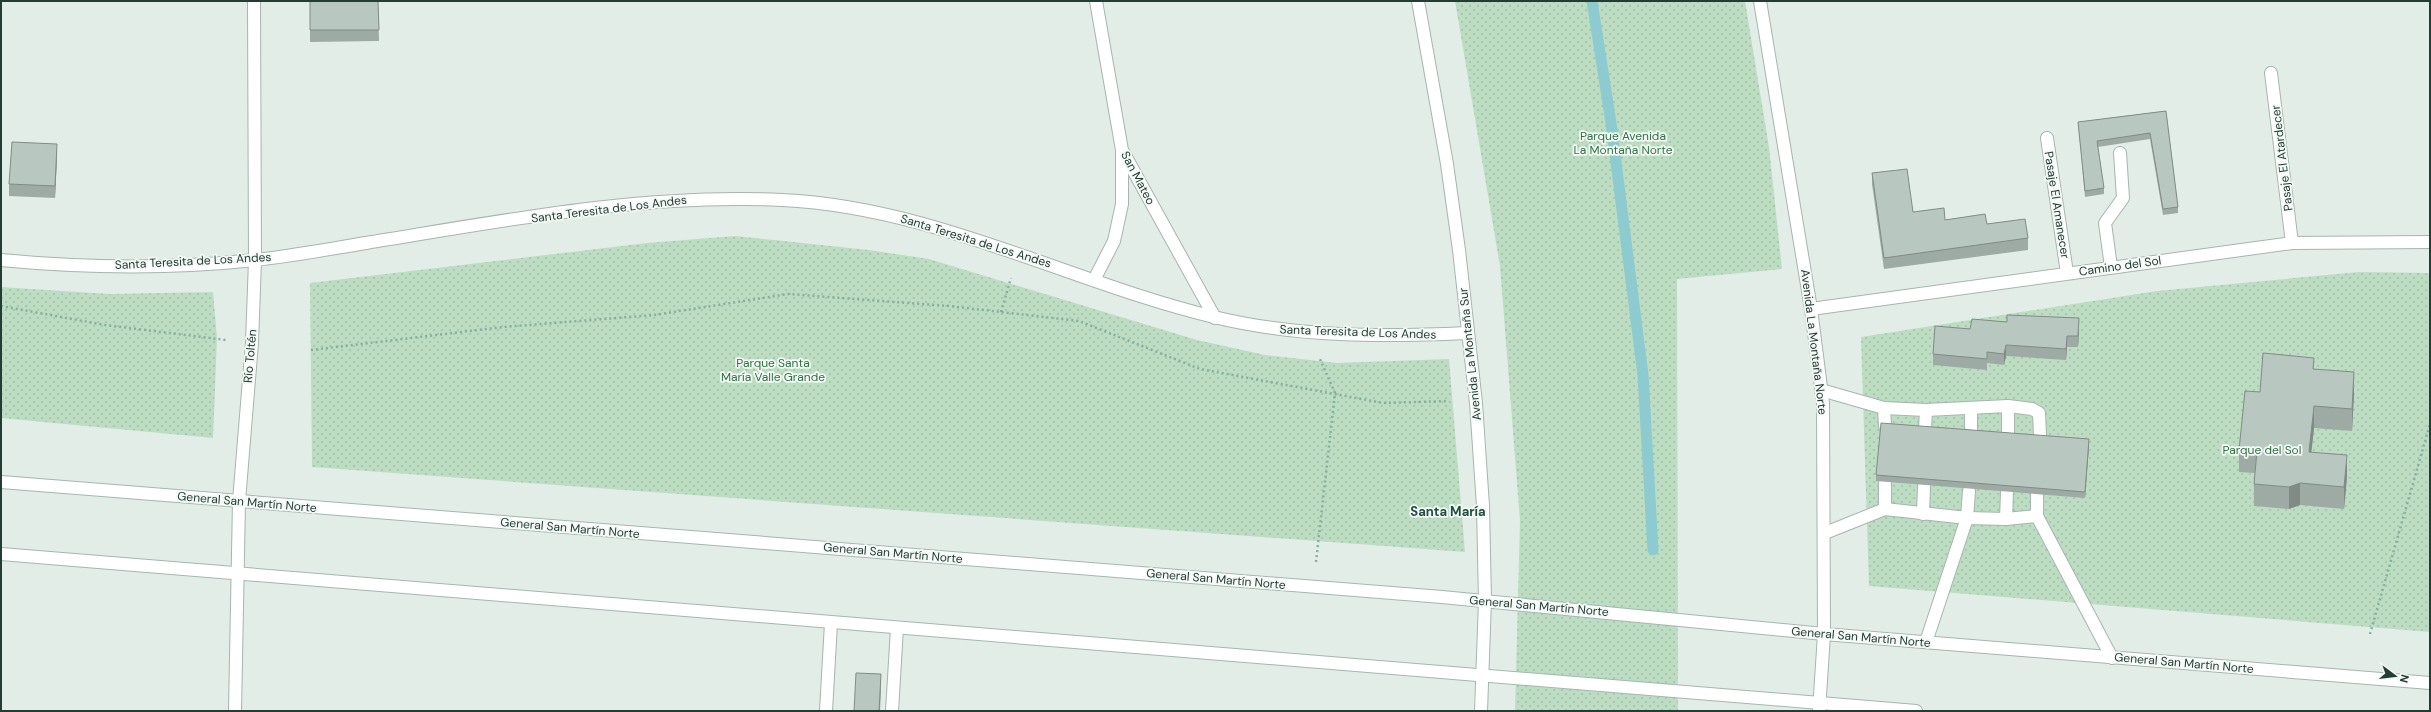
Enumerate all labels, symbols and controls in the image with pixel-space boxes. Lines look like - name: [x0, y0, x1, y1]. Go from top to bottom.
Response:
- street label: Pasaje El Atardecer: [2267, 104, 2296, 212]
- park label: Parque Avenida La Montaña Norte: [1573, 128, 1673, 158]
- street label: San Mateo: [1117, 148, 1159, 208]
- street label: Pasaje El Amanecer: [2041, 150, 2073, 260]
- street label: Santa Teresita de Los Andes: [530, 192, 688, 226]
- street label: Santa Teresita de Los Andes: [899, 210, 1053, 272]
- street label: Santa Teresita de Los Andes: [114, 249, 272, 273]
- street label: Camino del Sol: [2078, 252, 2162, 280]
- street label: Avenida La Montaña Norte: [1797, 268, 1831, 416]
- street label: Avenida La Montaña Sur: [1455, 286, 1485, 421]
- street label: Santa Teresita de Los Andes: [1279, 321, 1437, 343]
- street label: Río Toltén: [240, 328, 260, 383]
- park label: Parque Santa María Valle Grande: [721, 355, 825, 385]
- park label: Parque del Sol: [2223, 442, 2301, 458]
- street label: General San Martín Norte: [177, 488, 317, 516]
- district label: Santa María: [1410, 503, 1486, 520]
- street label: General San Martín Norte: [500, 514, 640, 542]
- street label: General San Martín Norte: [823, 539, 963, 567]
- street label: General San Martín Norte: [1146, 565, 1286, 593]
- street label: General San Martín Norte: [1469, 592, 1609, 620]
- street label: General San Martín Norte: [1791, 623, 1931, 651]
- street label: General San Martín Norte: [2114, 649, 2254, 677]
- north arrow: [2375, 656, 2415, 696]
- text: N: [2397, 673, 2412, 684]

